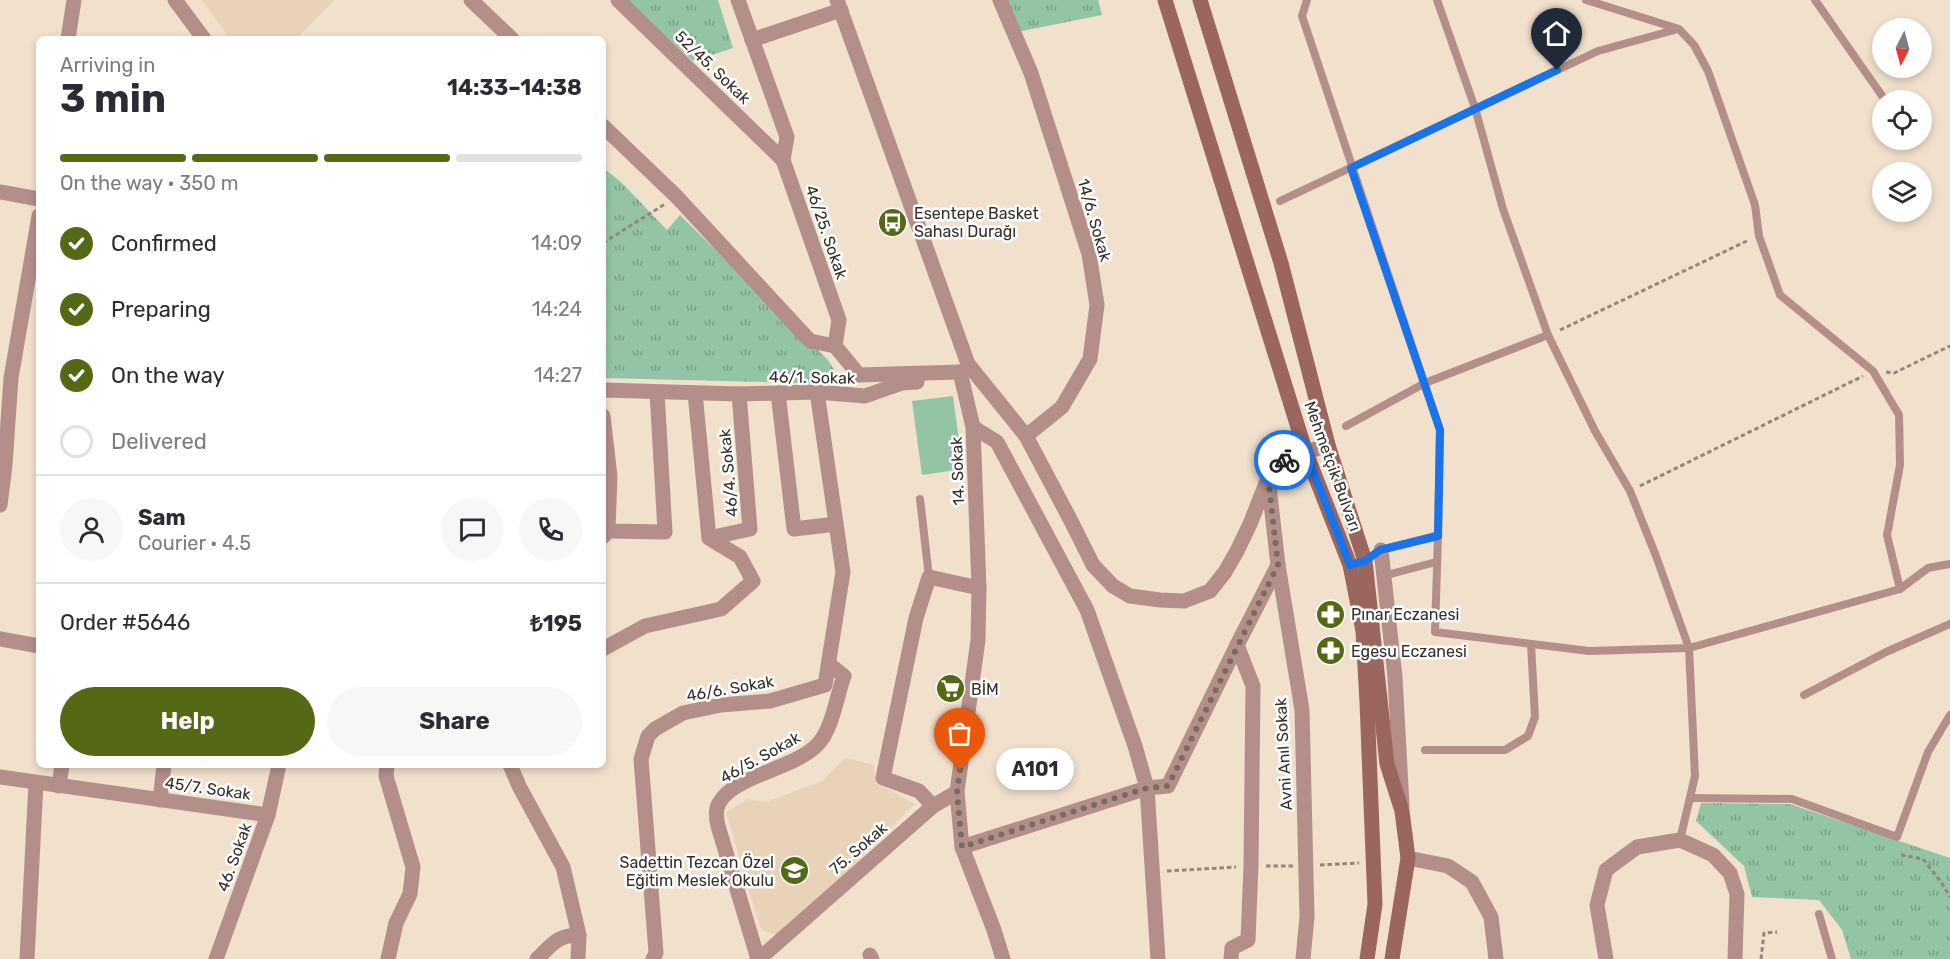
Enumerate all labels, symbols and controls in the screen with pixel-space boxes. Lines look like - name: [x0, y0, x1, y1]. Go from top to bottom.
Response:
- pin: [1531, 8, 1582, 70]
- icon: home: [1540, 17, 1573, 50]
- north arrow: [1872, 18, 1932, 78]
- map controls: [1872, 18, 1932, 222]
- street label: 52/45. Sokak: [671, 27, 755, 108]
- text: Arriving in: [60, 53, 155, 77]
- text: 14:33–14:38: [447, 74, 582, 101]
- text: 3 min: [60, 76, 166, 122]
- button: locate: [1872, 90, 1932, 150]
- button: layers: [1872, 162, 1932, 222]
- text: On the way · 350 m: [60, 171, 239, 195]
- street label: 14/6. Sokak: [1074, 176, 1116, 265]
- street label: 46/25. Sokak: [802, 183, 852, 282]
- place label: Esentepe Basket Sahası Durağı: [914, 204, 1039, 241]
- bus stop icon: Esentepe Basket Sahası Durağı: [877, 206, 909, 238]
- icon: check: [60, 227, 93, 260]
- text: Confirmed: [111, 230, 217, 257]
- text: 14:09: [531, 231, 582, 255]
- icon: check: [60, 293, 93, 326]
- text: Preparing: [111, 296, 211, 323]
- text: 14:24: [532, 297, 582, 321]
- icon: check: [60, 359, 93, 392]
- text: On the way: [111, 362, 225, 389]
- text: 14:27: [534, 363, 582, 387]
- street label: 46/1. Sokak: [769, 367, 856, 388]
- street label: Mehmetçik Bulvarı: [1300, 399, 1365, 534]
- street label: 46/4. Sokak: [715, 427, 742, 518]
- text: Delivered: [111, 428, 207, 455]
- courier: [1254, 430, 1314, 490]
- street label: 14. Sokak: [947, 436, 968, 506]
- icon: bike: [1268, 444, 1301, 477]
- button: person: [60, 498, 123, 561]
- button: chat: [441, 498, 504, 561]
- button: phone: [519, 498, 582, 561]
- text: Sam: [138, 504, 186, 531]
- text: Courier · 4.5: [138, 531, 251, 555]
- pharmacy icon: Pınar Eczanesi: [1314, 598, 1346, 630]
- place label: Pınar Eczanesi: [1351, 605, 1459, 624]
- text: Order #5646: [60, 609, 190, 636]
- text: ₺195: [530, 610, 582, 637]
- pharmacy icon: Egesu Eczanesi: [1314, 635, 1346, 667]
- place label: Egesu Eczanesi: [1351, 642, 1467, 661]
- street label: 46/6. Sokak: [685, 671, 776, 706]
- supermarket icon: BİM: [934, 673, 966, 705]
- place label: BİM: [971, 680, 999, 699]
- button: Help: [60, 687, 315, 756]
- button: Share: [327, 687, 582, 756]
- street label: Avni Anıl Sokak: [1271, 697, 1296, 811]
- pin: [934, 708, 985, 770]
- icon: bag: [943, 717, 976, 750]
- street label: 46/5. Sokak: [717, 727, 804, 787]
- callout: A101: [996, 749, 1074, 791]
- text: A101: [1012, 757, 1058, 781]
- street label: 45/7. Sokak: [164, 773, 253, 804]
- street label: 75. Sokak: [826, 818, 891, 878]
- street label: 46. Sokak: [213, 819, 256, 894]
- place label: Sadettin Tezcan Özel Eğitim Meslek Okulu: [619, 853, 774, 890]
- school or university icon: Sadettin Tezcan Özel Eğitim Meslek Okulu: [779, 855, 811, 887]

